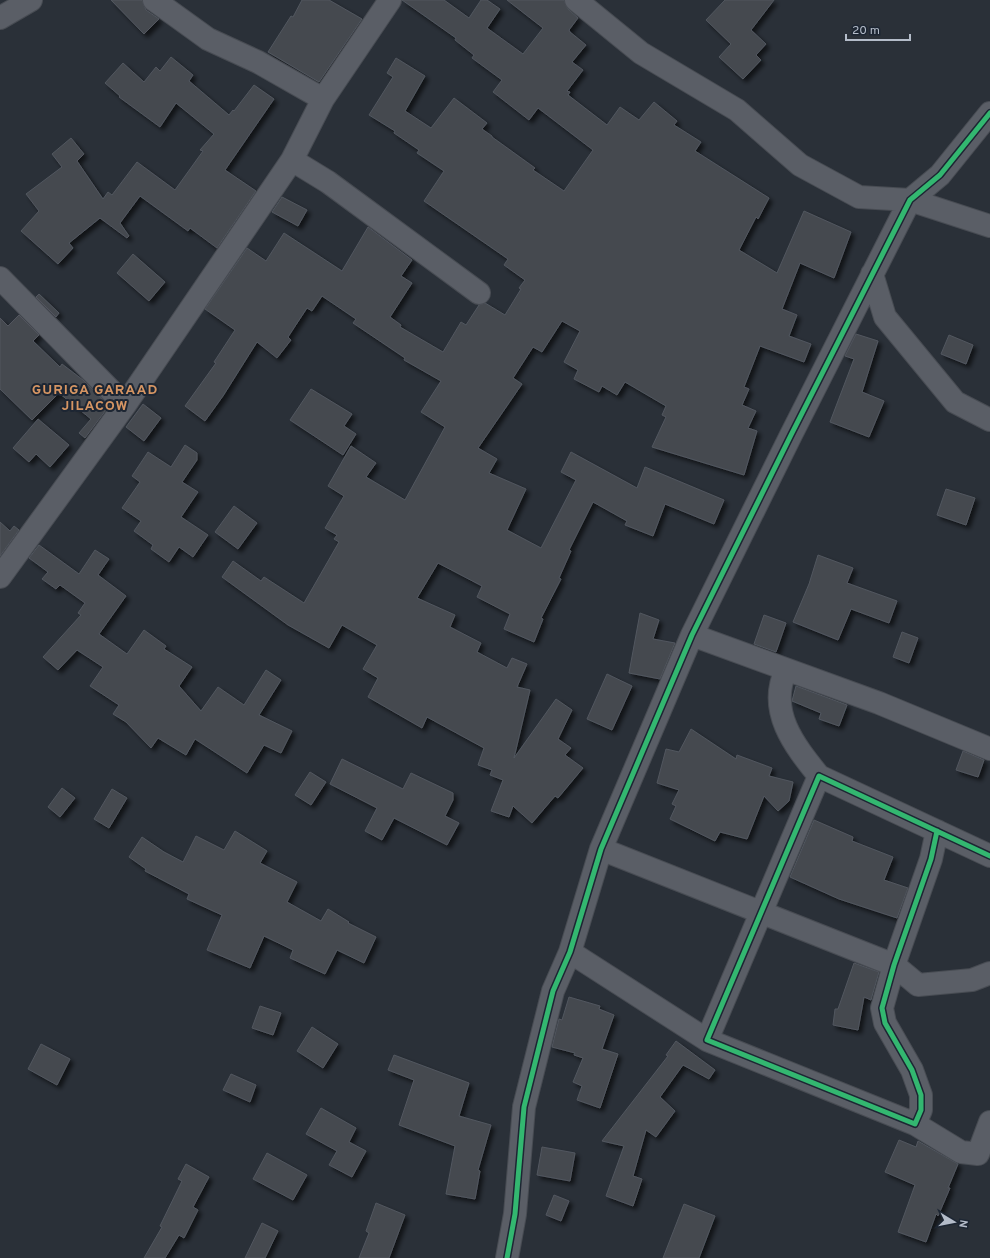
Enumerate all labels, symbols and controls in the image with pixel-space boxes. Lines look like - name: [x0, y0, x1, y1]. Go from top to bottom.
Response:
- scale bar: [846, 16, 910, 42]
- text: 20 m: [852, 23, 880, 39]
- district label: GURIGA GARAAD JILACOW: [32, 382, 158, 415]
- north arrow: [934, 1202, 974, 1242]
- text: N: [955, 1218, 970, 1229]

